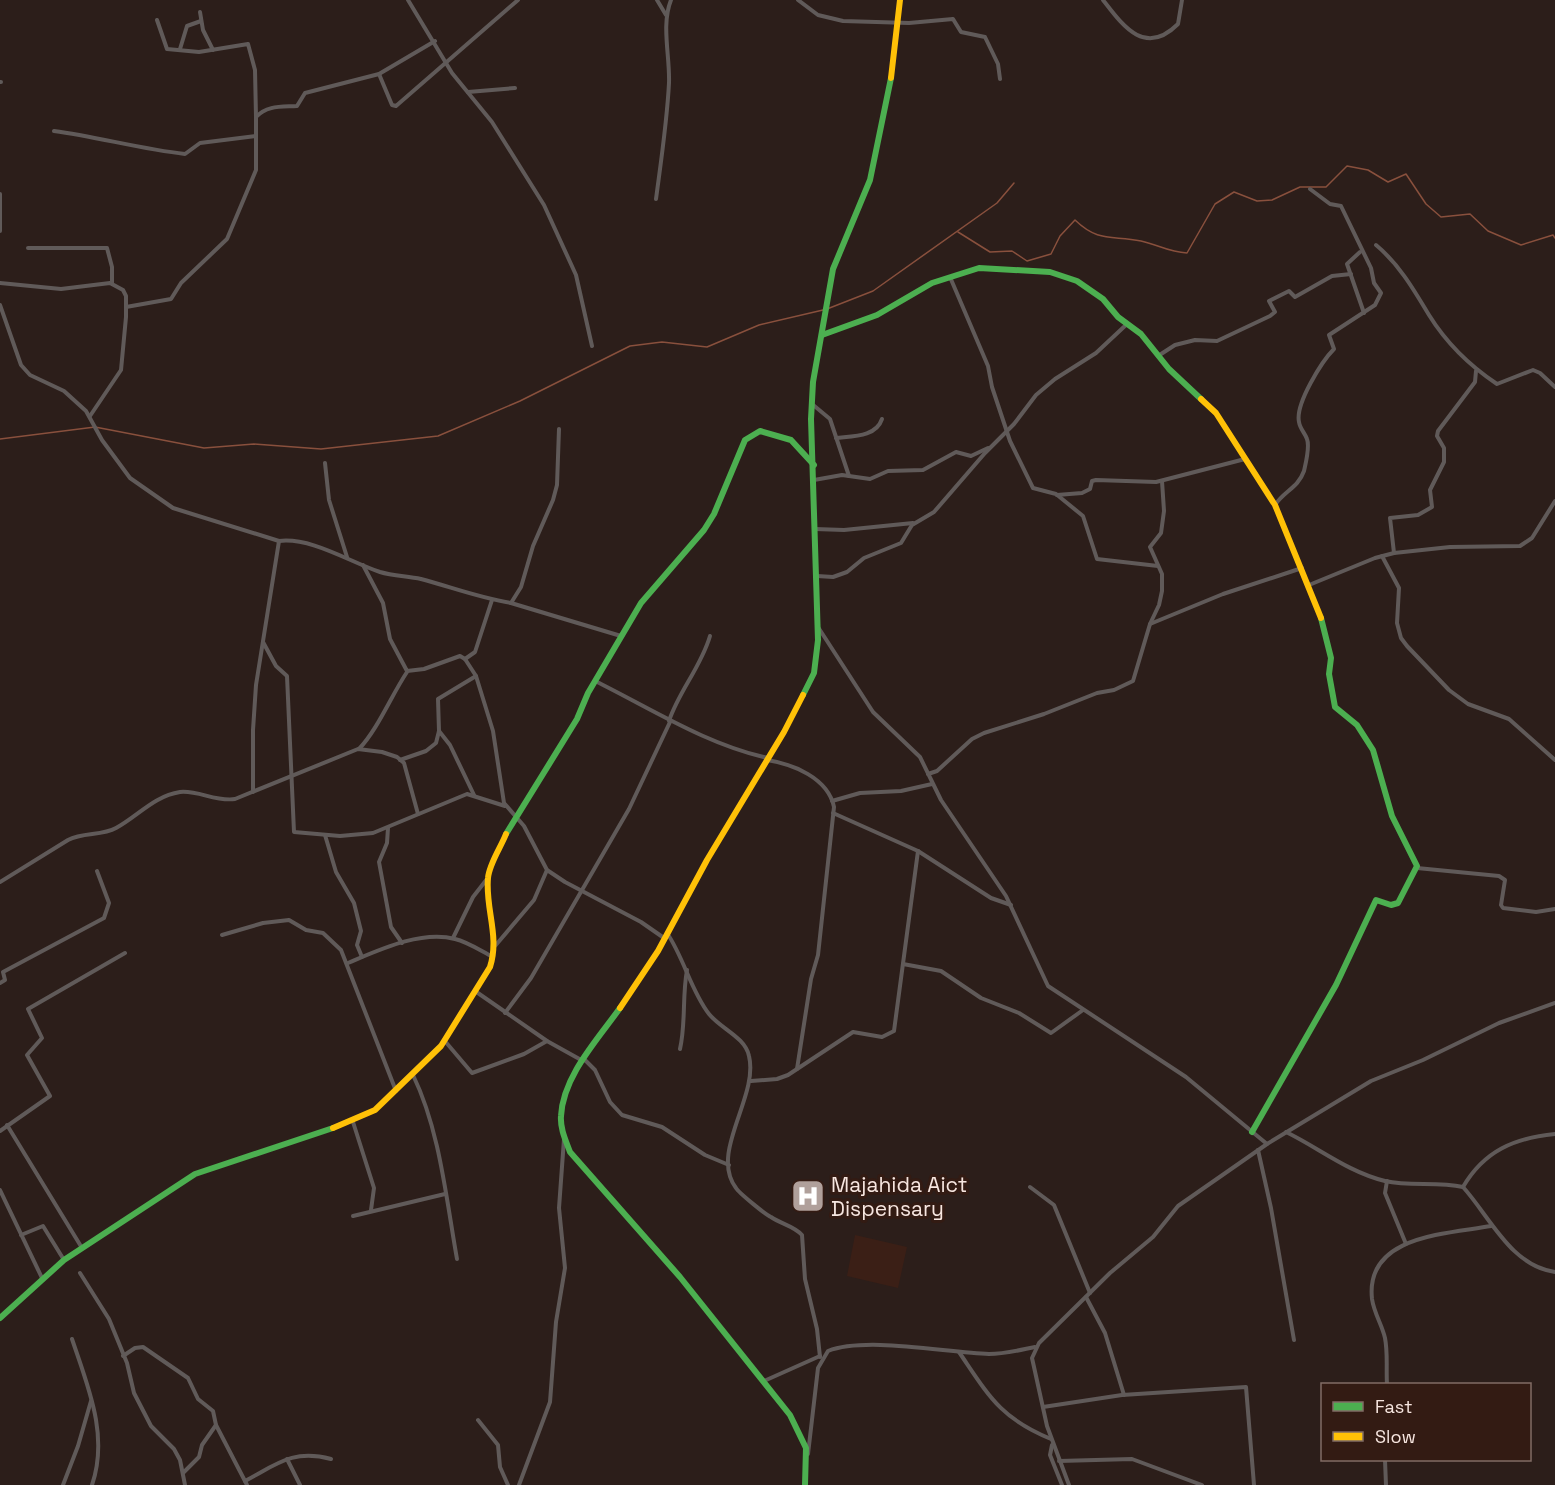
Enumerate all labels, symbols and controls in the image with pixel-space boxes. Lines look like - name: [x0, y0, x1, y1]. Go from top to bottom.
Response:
- place label: Majahida Aict Dispensary: [831, 1171, 967, 1222]
- hospital icon: Majahida Aict Dispensary: [790, 1178, 826, 1214]
- legend: [1321, 1383, 1531, 1461]
- text: Fast: [1375, 1395, 1412, 1418]
- text: Slow: [1375, 1425, 1416, 1448]

